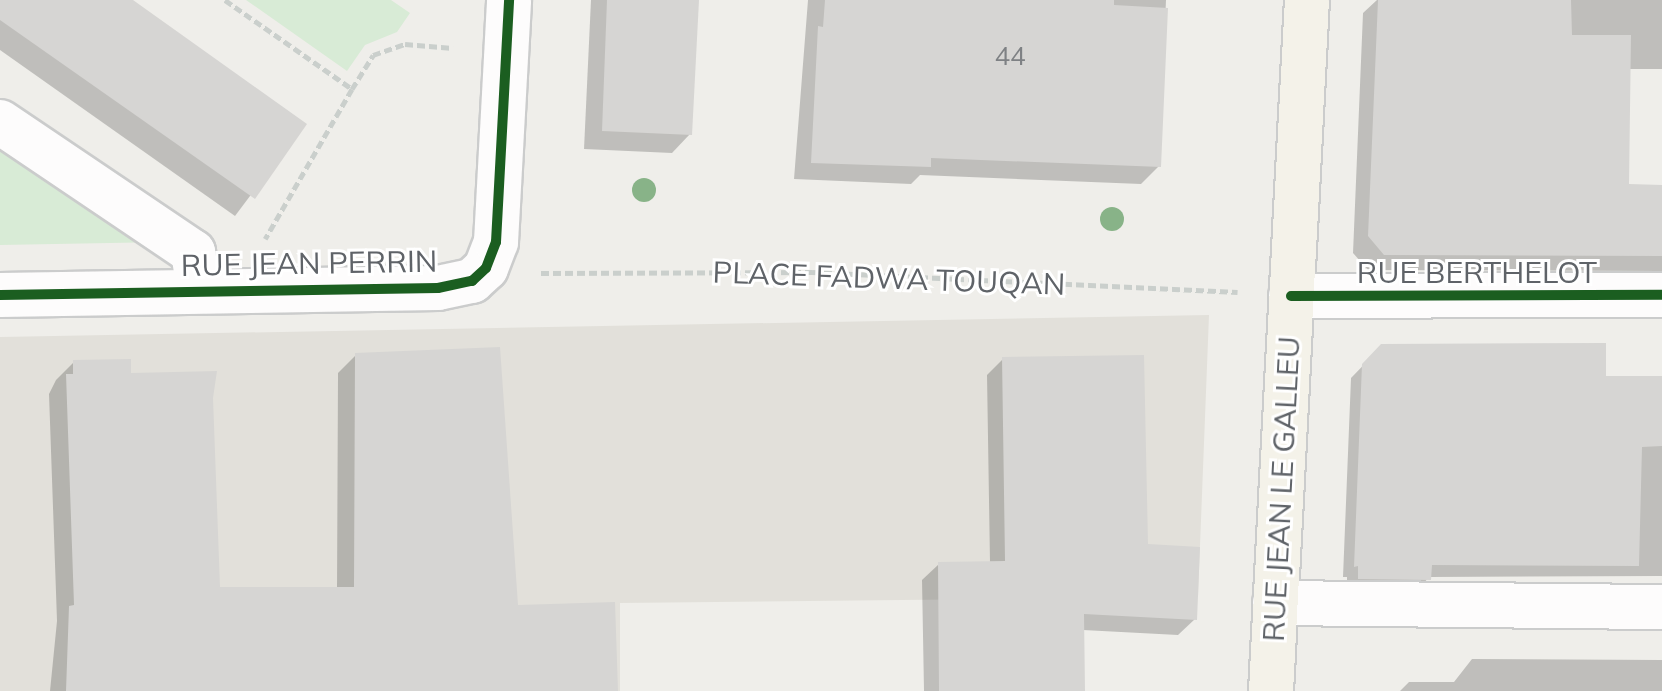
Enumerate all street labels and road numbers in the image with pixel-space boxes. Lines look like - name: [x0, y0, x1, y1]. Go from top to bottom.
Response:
- street label: RUE JEAN PERRIN: [181, 243, 437, 283]
- street label: PLACE FADWA TOUQAN: [712, 254, 1066, 302]
- street label: RUE BERTHELOT: [1357, 254, 1597, 290]
- street label: RUE JEAN LE GALLEU: [1255, 335, 1307, 643]

